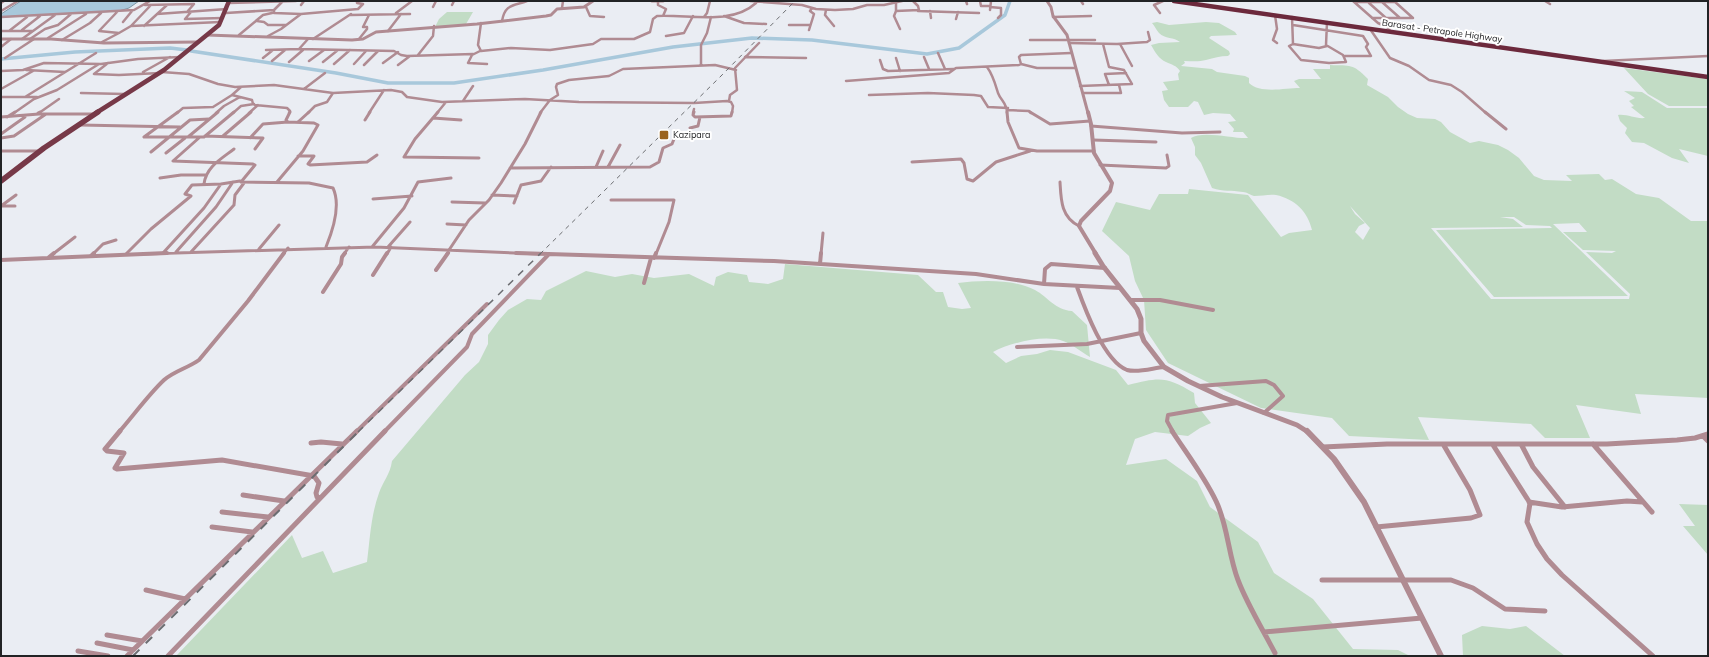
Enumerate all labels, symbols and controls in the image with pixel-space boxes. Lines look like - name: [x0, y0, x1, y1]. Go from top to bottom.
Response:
- street label: Barasat - Petrapole Highway: [1381, 17, 1503, 45]
- marker: Kazipara: [658, 129, 670, 141]
- place label: Kazipara: [673, 129, 710, 140]

